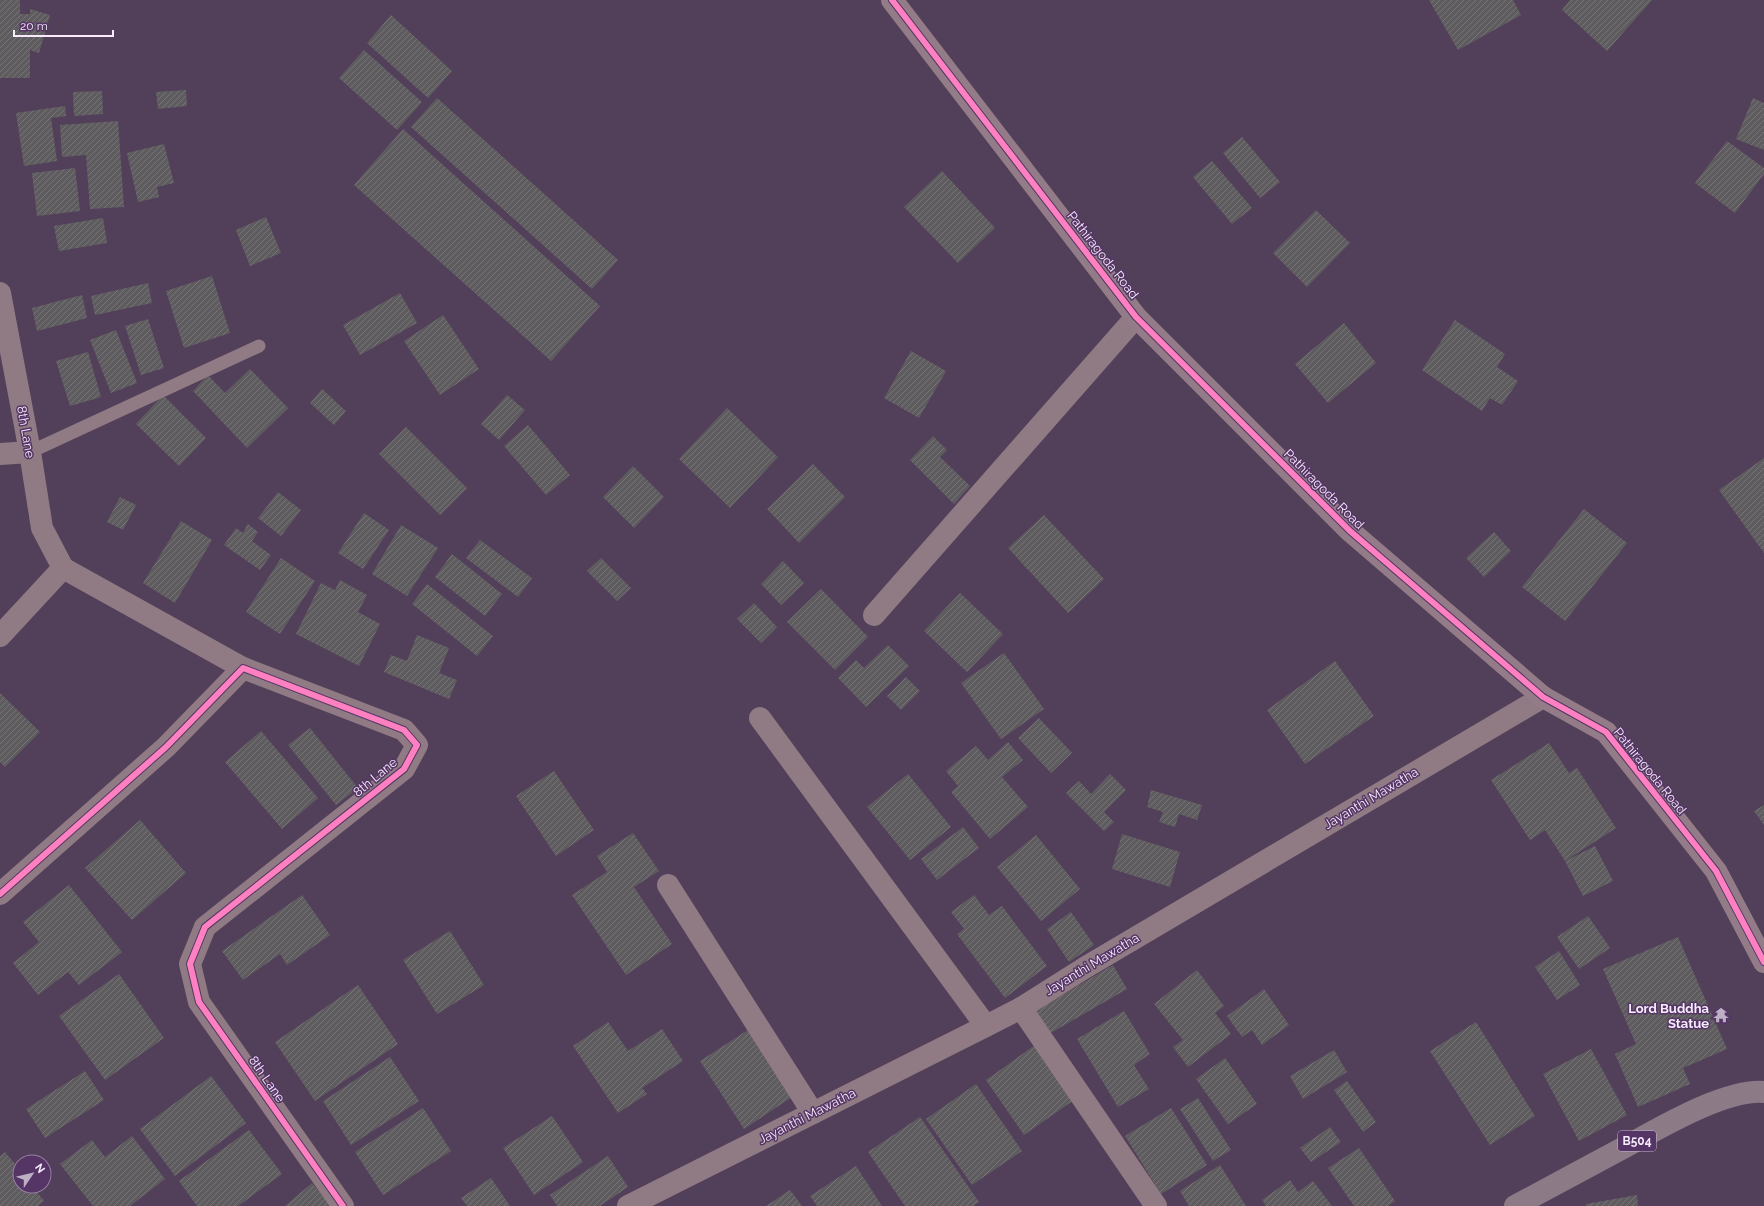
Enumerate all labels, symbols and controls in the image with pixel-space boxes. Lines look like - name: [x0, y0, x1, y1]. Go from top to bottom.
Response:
- scale bar: [14, 12, 113, 38]
- text: 20 m: [20, 19, 48, 33]
- street label: Pathiragoda Road: [1064, 208, 1142, 302]
- street label: 8th Lane: [14, 405, 38, 460]
- street label: Pathiragoda Road: [1281, 446, 1367, 532]
- street label: Pathiragoda Road: [1611, 725, 1689, 817]
- street label: 8th Lane: [350, 754, 400, 800]
- street label: Jayanthi Mawatha: [1321, 764, 1421, 832]
- street label: Jayanthi Mawatha: [1042, 930, 1142, 998]
- place label: Lord Buddha Statue: [1628, 1001, 1710, 1031]
- temple icon: Lord Buddha Statue: [1712, 1006, 1730, 1024]
- street label: 8th Lane: [246, 1053, 289, 1105]
- street label: Jayanthi Mawatha: [756, 1085, 858, 1147]
- road number: B504: [1618, 1131, 1656, 1151]
- north arrow: [12, 1154, 52, 1194]
- text: N: [32, 1161, 48, 1176]

